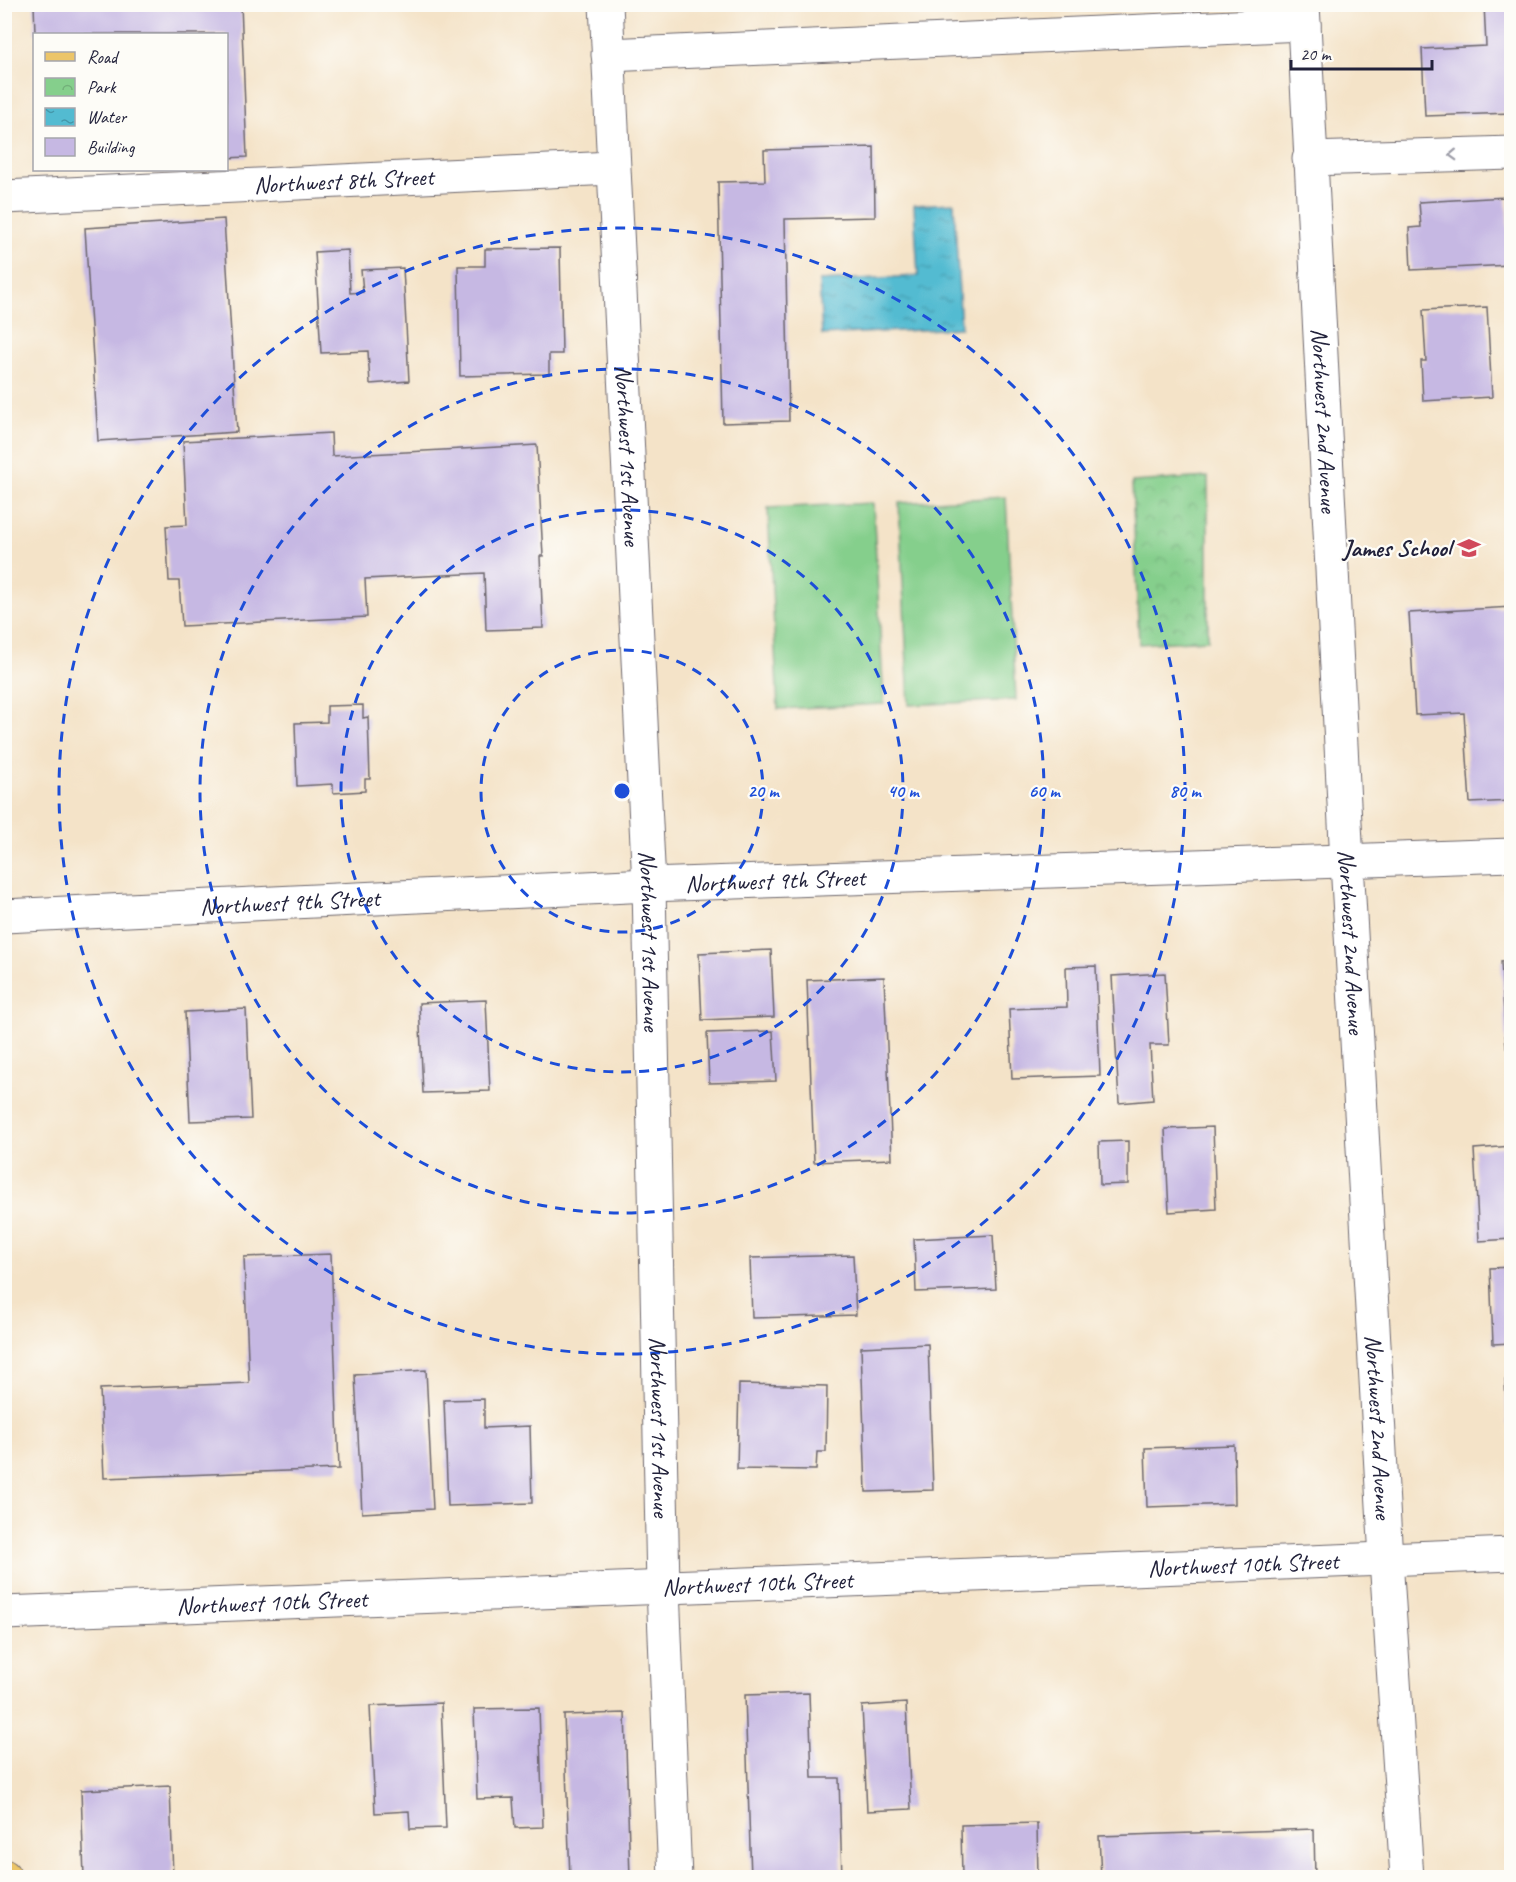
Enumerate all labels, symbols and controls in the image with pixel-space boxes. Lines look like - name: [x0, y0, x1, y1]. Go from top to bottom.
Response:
- legend: [33, 33, 228, 171]
- scale bar: [1291, 33, 1432, 71]
- text: 20 m: [1300, 43, 1333, 65]
- text: Road: [87, 46, 120, 68]
- text: Park: [87, 76, 117, 98]
- text: Water: [87, 106, 128, 128]
- text: Building: [87, 136, 136, 158]
- one-way arrow: [1449, 148, 1458, 161]
- street label: Northwest 8th Street: [253, 161, 436, 200]
- street label: Northwest 2nd Avenue: [1305, 327, 1344, 516]
- street label: Northwest 1st Avenue: [609, 365, 648, 549]
- place label: James School: [1341, 533, 1456, 563]
- school or university icon: James School: [1456, 535, 1482, 561]
- text: 20 m: [748, 780, 780, 802]
- text: 40 m: [888, 780, 920, 802]
- text: 60 m: [1028, 780, 1061, 802]
- text: 80 m: [1170, 780, 1202, 802]
- centre of rings: [612, 781, 632, 801]
- street label: Northwest 2nd Avenue: [1331, 849, 1372, 1037]
- street label: Northwest 1st Avenue: [632, 850, 667, 1034]
- street label: Northwest 9th Street: [685, 862, 868, 899]
- street label: Northwest 9th Street: [199, 883, 382, 922]
- street label: Northwest 2nd Avenue: [1358, 1334, 1399, 1522]
- street label: Northwest 1st Avenue: [643, 1336, 677, 1520]
- street label: Northwest 10th Street: [1147, 1546, 1341, 1583]
- street label: Northwest 10th Street: [662, 1565, 855, 1602]
- street label: Northwest 10th Street: [176, 1584, 370, 1621]

